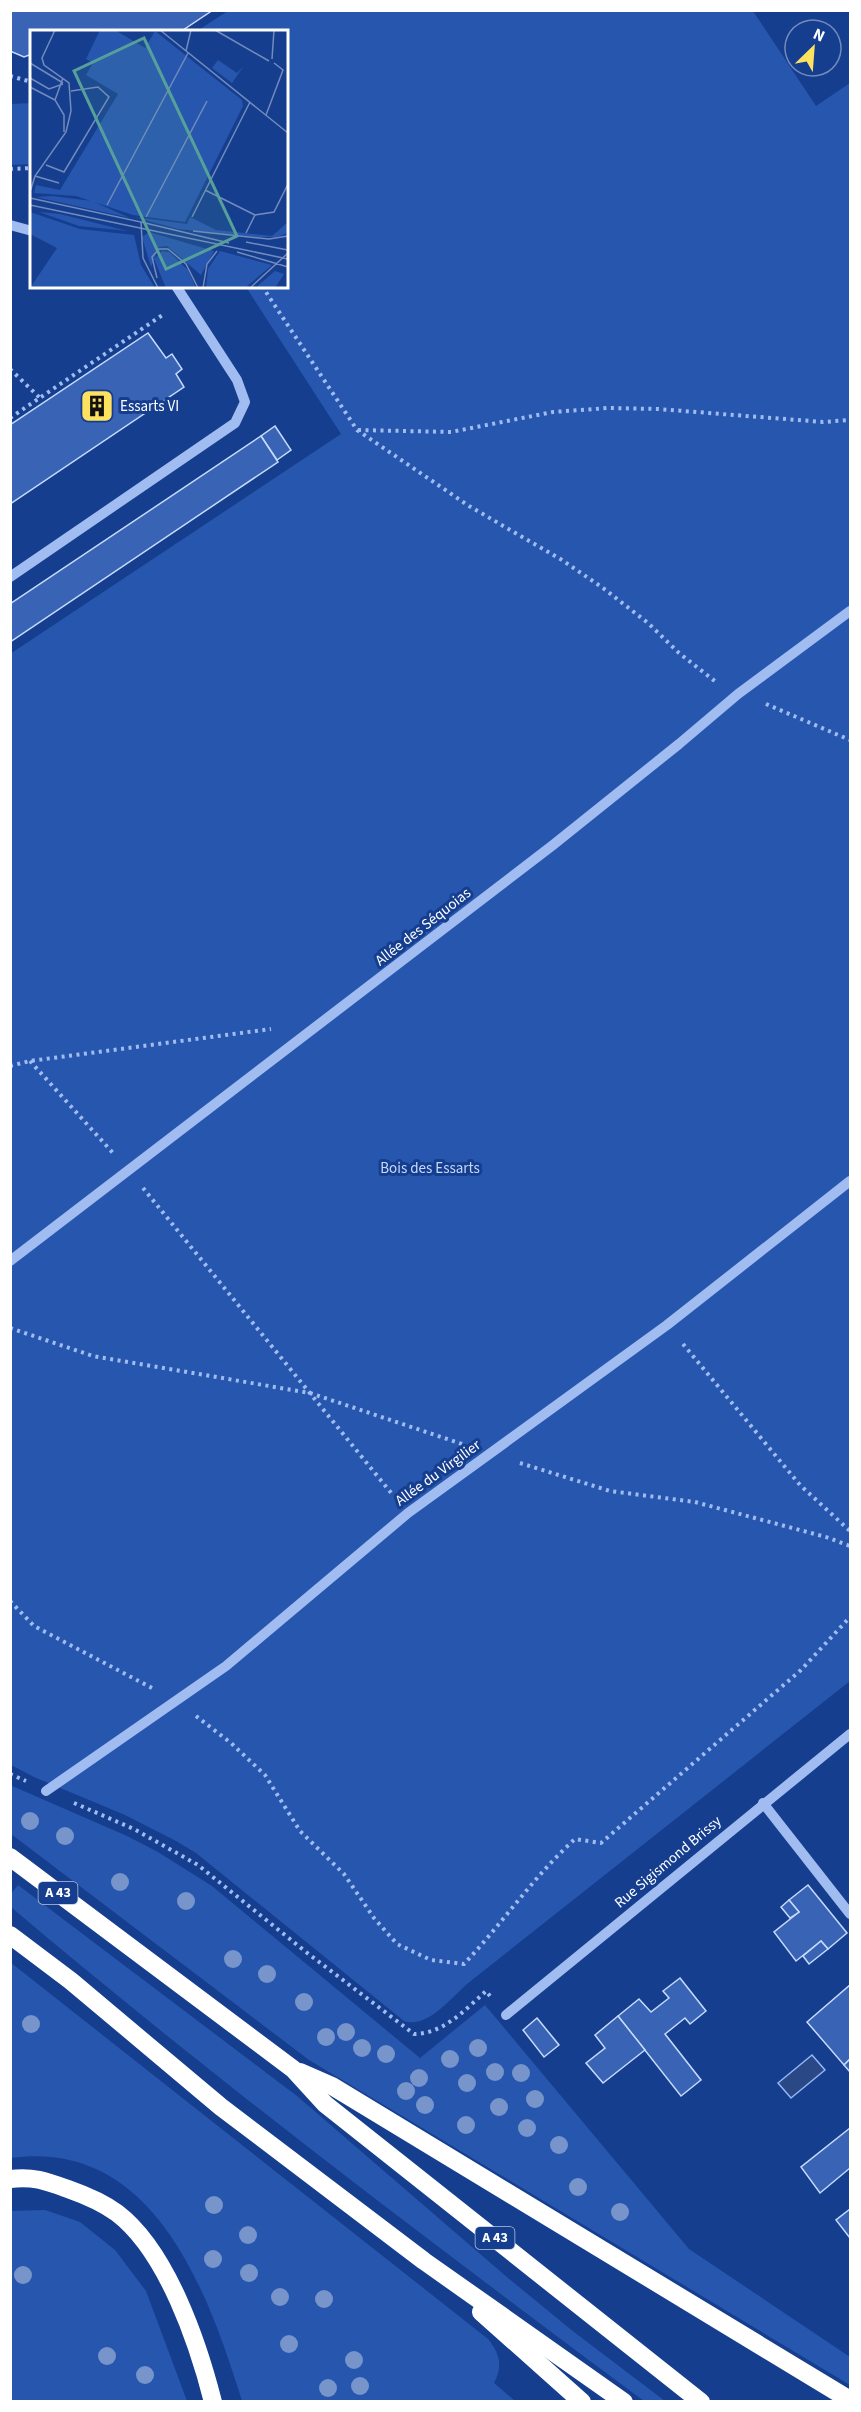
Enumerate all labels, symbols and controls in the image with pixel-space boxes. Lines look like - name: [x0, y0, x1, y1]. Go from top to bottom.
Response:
- north arrow: [783, 18, 843, 78]
- text: N: [809, 23, 828, 48]
- inset map: [30, 30, 288, 288]
- building icon: Essarts VI: [79, 388, 115, 424]
- place label: Essarts VI: [120, 396, 179, 417]
- street label: Allée des Séquoias: [371, 883, 475, 971]
- park label: Bois des Essarts: [380, 1158, 480, 1179]
- street label: Allée du Virgilier: [391, 1434, 486, 1511]
- street label: Rue Sigismond Brissy: [610, 1811, 726, 1913]
- road number: A 43: [38, 1882, 78, 1904]
- road number: A 43: [476, 2227, 514, 2249]

